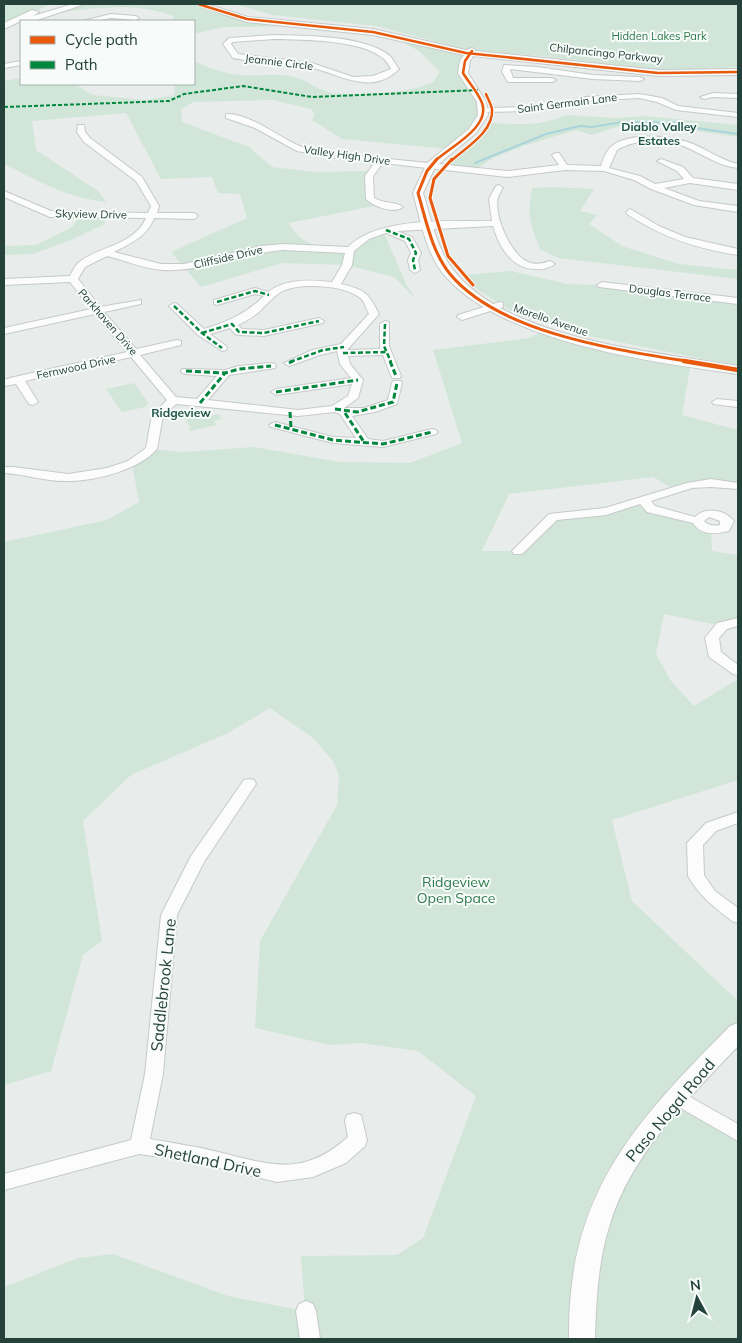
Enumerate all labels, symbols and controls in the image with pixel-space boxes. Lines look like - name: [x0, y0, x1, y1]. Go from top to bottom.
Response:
- legend: [20, 20, 195, 85]
- park label: Hidden Lakes Park: [611, 29, 707, 43]
- text: Cycle path: [65, 30, 138, 49]
- street label: Chilpancingo Parkway: [549, 40, 664, 66]
- street label: Jeannie Circle: [244, 51, 314, 73]
- text: Path: [65, 55, 97, 74]
- street label: Saint Germain Lane: [516, 90, 618, 116]
- district label: Diablo Valley Estates: [621, 119, 697, 148]
- street label: Valley High Drive: [303, 142, 391, 168]
- street label: Skyview Drive: [55, 206, 127, 222]
- street label: Cliffside Drive: [192, 242, 264, 272]
- street label: Douglas Terrace: [628, 281, 712, 305]
- street label: Parkhaven Drive: [75, 286, 141, 358]
- street label: Morello Avenue: [512, 301, 590, 339]
- street label: Fernwood Drive: [35, 352, 117, 382]
- district label: Ridgeview: [151, 405, 211, 420]
- park label: Ridgeview Open Space: [417, 873, 495, 907]
- street label: Saddlebrook Lane: [146, 917, 180, 1053]
- street label: Paso Nogal Road: [621, 1054, 719, 1166]
- street label: Shetland Drive: [153, 1139, 263, 1181]
- north arrow: [672, 1273, 722, 1323]
- text: N: [689, 1276, 702, 1295]

